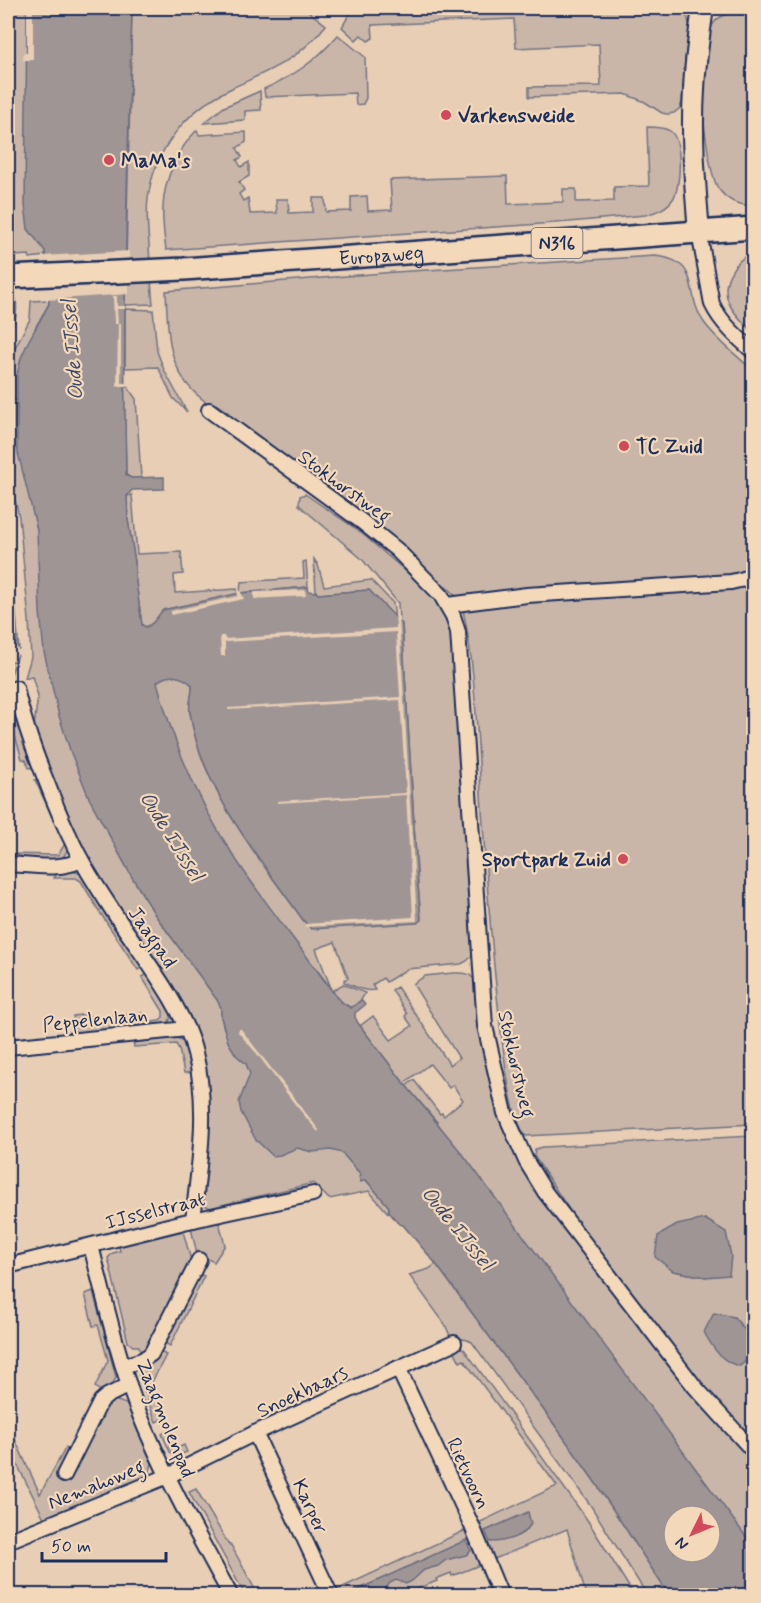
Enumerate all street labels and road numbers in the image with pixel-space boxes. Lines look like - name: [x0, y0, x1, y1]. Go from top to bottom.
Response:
- road number: N316: [532, 228, 582, 258]
- street label: Europaweg: [338, 240, 425, 273]
- street label: Stokhorstweg: [291, 444, 396, 532]
- street label: Jaagpad: [120, 902, 182, 975]
- street label: Peppelenlaan: [41, 1002, 149, 1039]
- street label: Stokhorstweg: [488, 1008, 541, 1121]
- street label: IJsselstraat: [103, 1186, 208, 1237]
- street label: Zaagmolenpad: [127, 1355, 201, 1483]
- street label: Snoekbaars: [253, 1359, 353, 1425]
- street label: Rietvoorn: [439, 1434, 496, 1514]
- street label: Nemahoweg: [44, 1454, 150, 1519]
- street label: Karper: [285, 1475, 334, 1539]

